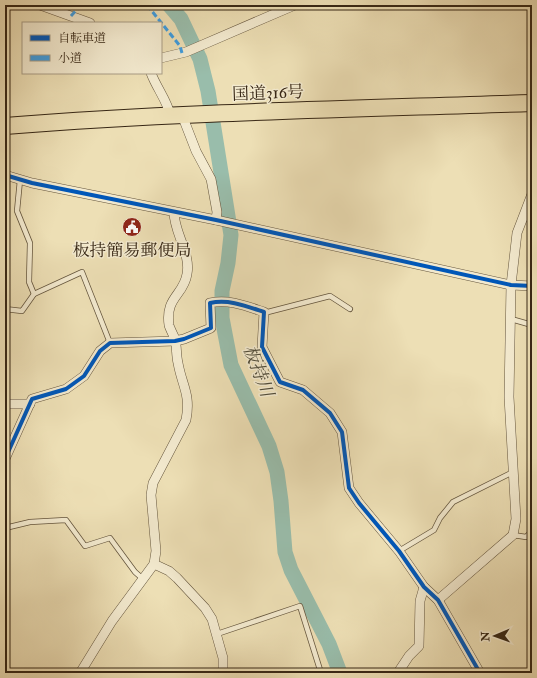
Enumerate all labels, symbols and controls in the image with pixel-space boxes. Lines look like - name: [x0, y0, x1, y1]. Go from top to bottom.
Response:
- legend: [22, 22, 162, 74]
- text: 自転車道: [58, 31, 106, 46]
- text: 小道: [58, 51, 82, 66]
- street label: 国道316号: [232, 81, 304, 105]
- public building icon: 板持簡易郵便局: [121, 216, 143, 238]
- place label: 板持簡易郵便局: [73, 240, 192, 261]
- water label: 板持川: [238, 342, 279, 402]
- north arrow: [475, 616, 515, 656]
- text: N: [479, 630, 492, 642]

